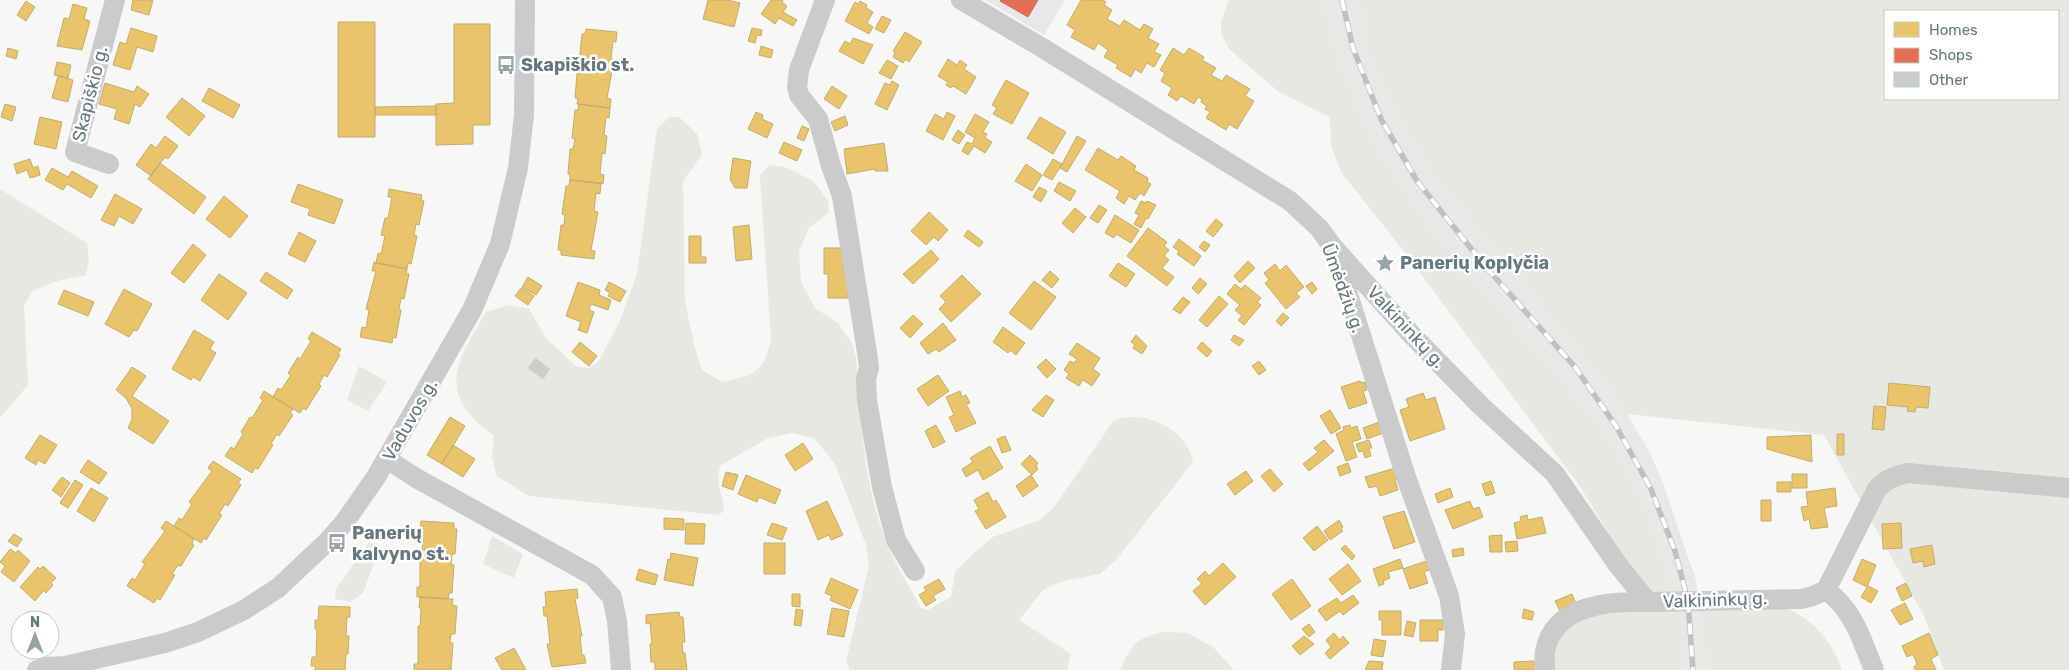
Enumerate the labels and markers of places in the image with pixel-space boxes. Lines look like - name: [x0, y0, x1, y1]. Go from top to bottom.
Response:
- bus stop icon: Skapiškio st.: [495, 54, 517, 76]
- place label: Skapiškio st.: [521, 54, 634, 76]
- place icon: Panerių Koplyčia: [1374, 252, 1396, 274]
- place label: Panerių Koplyčia: [1400, 252, 1549, 274]
- place label: Panerių kalvyno st.: [352, 522, 449, 565]
- bus stop icon: Panerių kalvyno st.: [326, 532, 348, 554]

